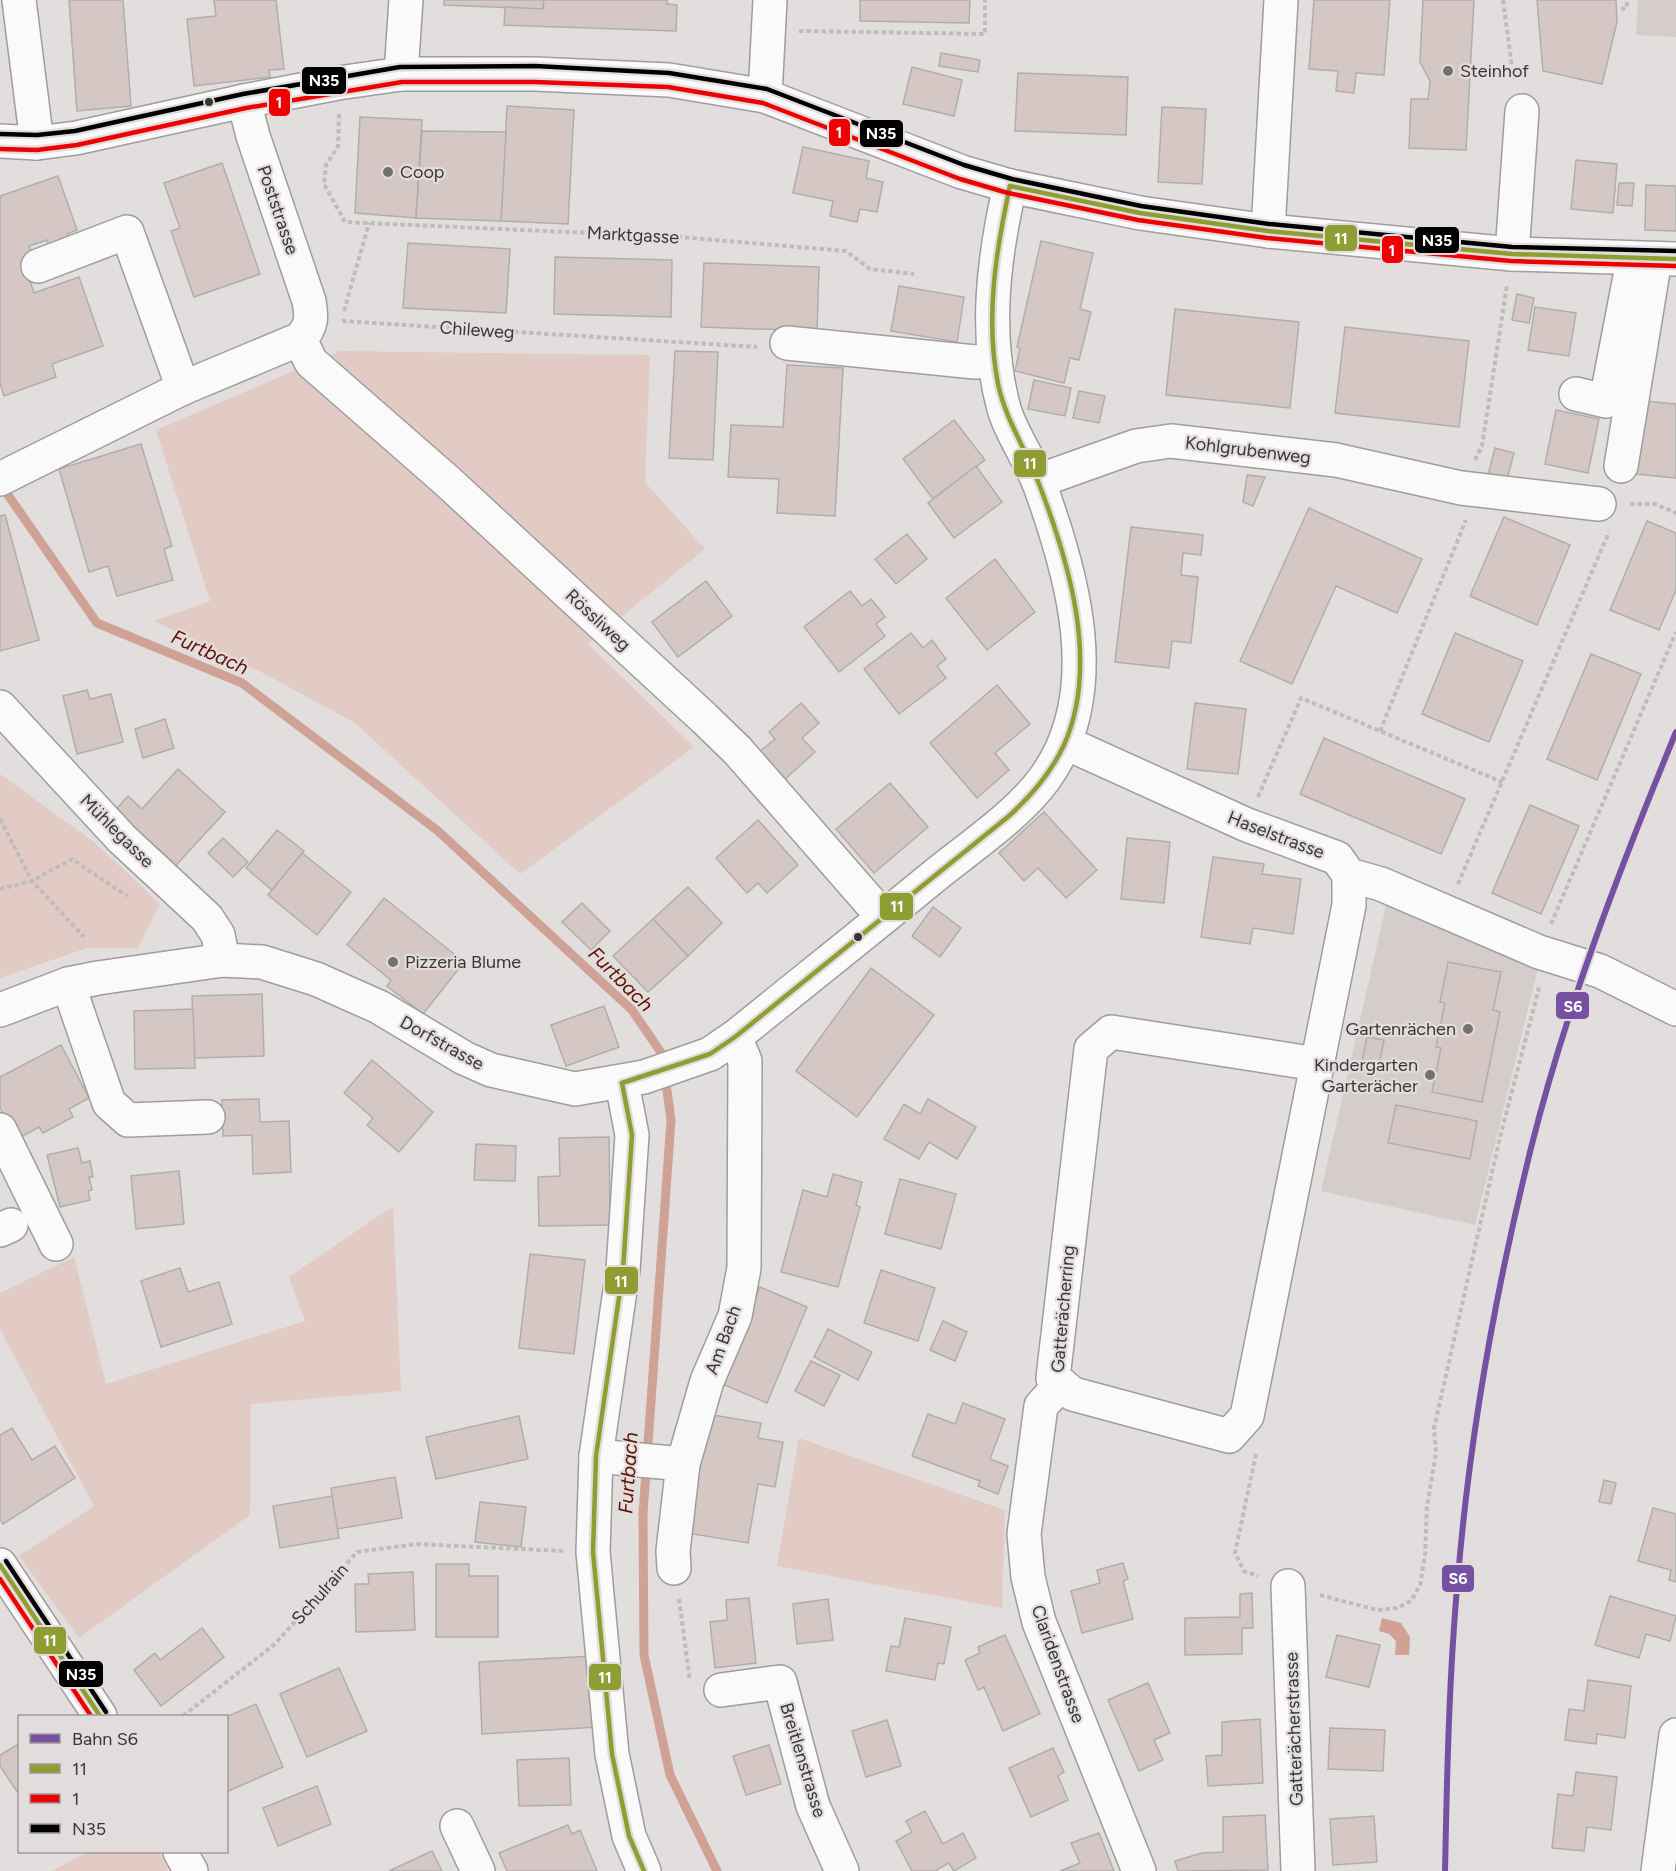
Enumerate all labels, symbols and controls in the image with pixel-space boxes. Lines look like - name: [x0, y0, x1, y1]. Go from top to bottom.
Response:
- place label: Steinhof: [1460, 60, 1529, 82]
- marker: Steinhof: [1441, 64, 1455, 78]
- line badge: N35: [301, 66, 347, 95]
- text: N35: [309, 71, 339, 90]
- line badge: 1: [268, 88, 291, 117]
- text: 1: [276, 93, 282, 112]
- unlabelled marker: [203, 96, 215, 108]
- line badge: 1: [828, 118, 851, 147]
- line badge: N35: [859, 119, 904, 148]
- text: 1: [836, 123, 842, 142]
- text: N35: [866, 124, 896, 143]
- place label: Coop: [400, 161, 445, 183]
- street label: Poststrasse: [252, 162, 304, 258]
- marker: Coop: [381, 165, 395, 179]
- street label: Marktgasse: [586, 222, 680, 248]
- line badge: 11: [1324, 224, 1358, 252]
- line badge: N35: [1414, 226, 1460, 254]
- text: 11: [1334, 229, 1348, 248]
- text: N35: [1422, 231, 1452, 250]
- line badge: 1: [1381, 235, 1404, 264]
- text: 1: [1389, 241, 1395, 260]
- street label: Chileweg: [439, 316, 515, 344]
- street label: Kohlgrubenweg: [1184, 431, 1312, 469]
- line badge: 11: [1013, 449, 1047, 478]
- text: 11: [1023, 454, 1037, 473]
- street label: Rössliweg: [561, 584, 635, 656]
- water label: Furtbach: [168, 624, 252, 680]
- street label: Mühlegasse: [75, 789, 159, 873]
- street label: Haselstrasse: [1224, 806, 1328, 864]
- line badge: 11: [879, 892, 914, 921]
- text: 11: [890, 897, 904, 916]
- unlabelled marker: [852, 931, 864, 943]
- water label: Furtbach: [584, 942, 658, 1016]
- place label: Pizzeria Blume: [405, 951, 521, 973]
- marker: Pizzeria Blume: [386, 955, 400, 969]
- line badge: S6: [1555, 991, 1590, 1020]
- text: S6: [1564, 997, 1583, 1016]
- street label: Dorfstrasse: [396, 1011, 488, 1075]
- place label: Gartenrächen: [1346, 1018, 1456, 1040]
- marker: Gartenrächen: [1461, 1022, 1475, 1036]
- place label: Kindergarten Garterächer: [1314, 1054, 1418, 1097]
- marker: Kindergarten Garterächer: [1423, 1068, 1437, 1082]
- street label: Gatterächerring: [1046, 1244, 1080, 1374]
- line badge: 11: [604, 1266, 639, 1295]
- text: 11: [614, 1272, 628, 1291]
- street label: Am Bach: [700, 1302, 746, 1378]
- water label: Furtbach: [613, 1431, 643, 1515]
- street label: Schulrain: [287, 1559, 353, 1629]
- line badge: S6: [1441, 1564, 1475, 1593]
- text: S6: [1449, 1569, 1468, 1588]
- street label: Claridenstrasse: [1026, 1602, 1090, 1726]
- line badge: 11: [33, 1626, 67, 1655]
- text: 11: [43, 1631, 57, 1650]
- street label: Gatterächerstrasse: [1280, 1651, 1308, 1806]
- line badge: N35: [58, 1660, 104, 1688]
- line badge: 11: [588, 1663, 622, 1691]
- text: N35: [66, 1665, 96, 1684]
- text: 11: [598, 1668, 612, 1687]
- street label: Breitlenstrasse: [775, 1700, 831, 1820]
- legend: [18, 1715, 228, 1853]
- text: Bahn S6: [72, 1728, 138, 1750]
- text: 11: [72, 1758, 87, 1780]
- text: 1: [72, 1788, 79, 1810]
- text: N35: [72, 1818, 106, 1840]

